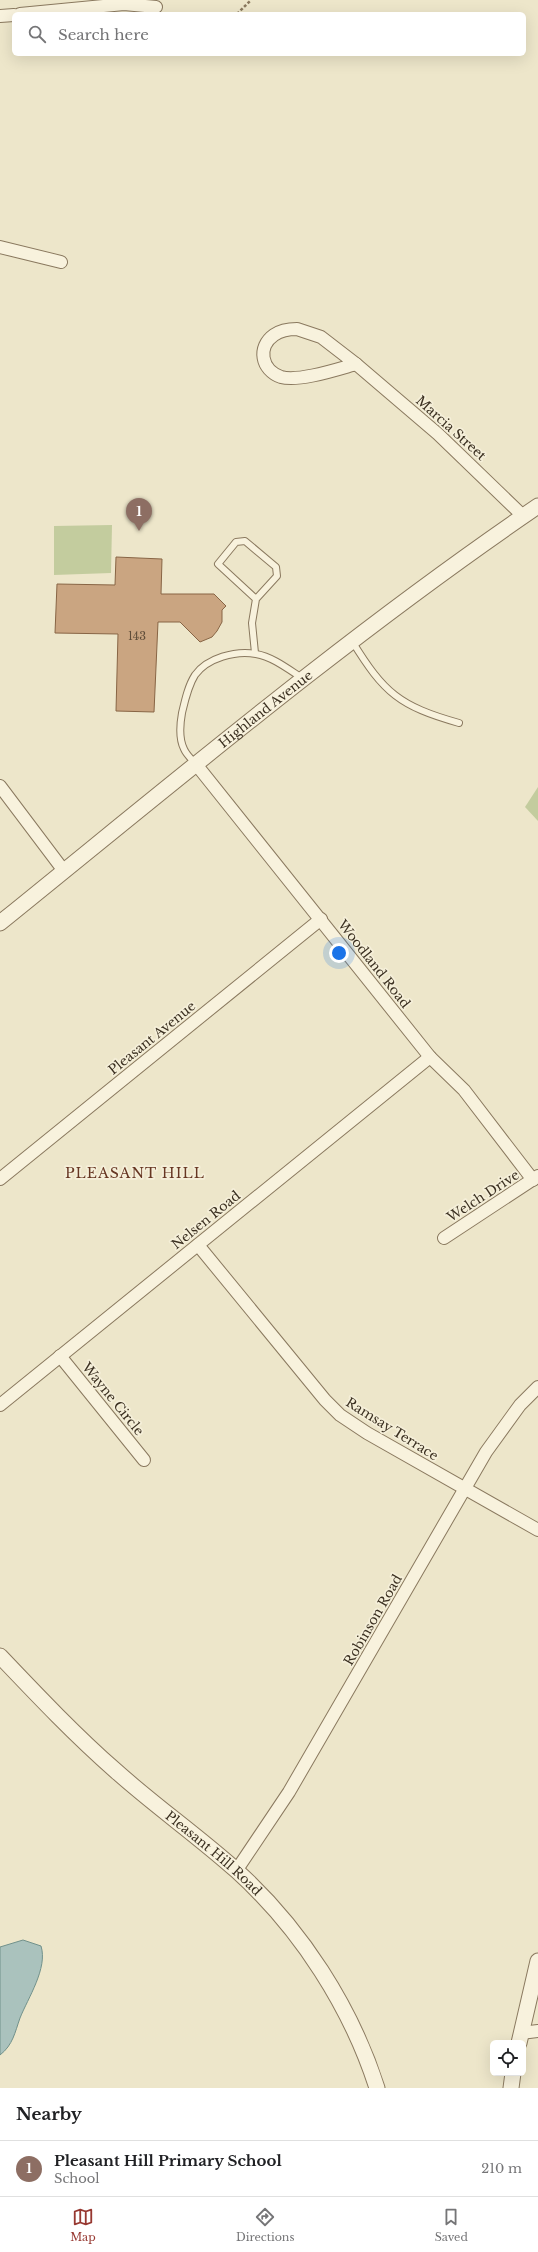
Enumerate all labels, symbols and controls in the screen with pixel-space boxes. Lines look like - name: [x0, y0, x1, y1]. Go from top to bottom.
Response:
- search box: [12, 12, 526, 56]
- icon: search: [26, 23, 48, 45]
- text: Search here: [58, 25, 149, 44]
- street label: Marcia Street: [412, 392, 490, 464]
- pin: 1: [126, 498, 152, 531]
- house number: 143: [128, 629, 146, 643]
- street label: Highland Avenue: [215, 666, 316, 751]
- street label: Woodland Road: [334, 916, 414, 1012]
- your location: [329, 943, 349, 963]
- street label: Pleasant Avenue: [105, 998, 199, 1078]
- district label: PLEASANT HILL: [65, 1164, 205, 1182]
- street label: Welch Drive: [443, 1166, 522, 1226]
- street label: Nelsen Road: [168, 1187, 244, 1253]
- street label: Wayne Circle: [78, 1358, 148, 1439]
- street label: Ramsay Terrace: [343, 1394, 441, 1464]
- street label: Robinson Road: [340, 1571, 406, 1669]
- street label: Pleasant Hill Road: [162, 1807, 266, 1899]
- map controls: [490, 2040, 526, 2076]
- button: locate: [490, 2040, 526, 2076]
- text: Nearby: [16, 2104, 82, 2125]
- text: Pleasant Hill Primary School: [54, 2151, 282, 2170]
- text: 1: [26, 2160, 32, 2177]
- text: 210 m: [481, 2160, 522, 2177]
- text: School: [54, 2170, 100, 2187]
- tab: Map: [70, 2206, 96, 2244]
- tab: Directions: [236, 2206, 294, 2244]
- tab: Saved: [435, 2206, 468, 2244]

